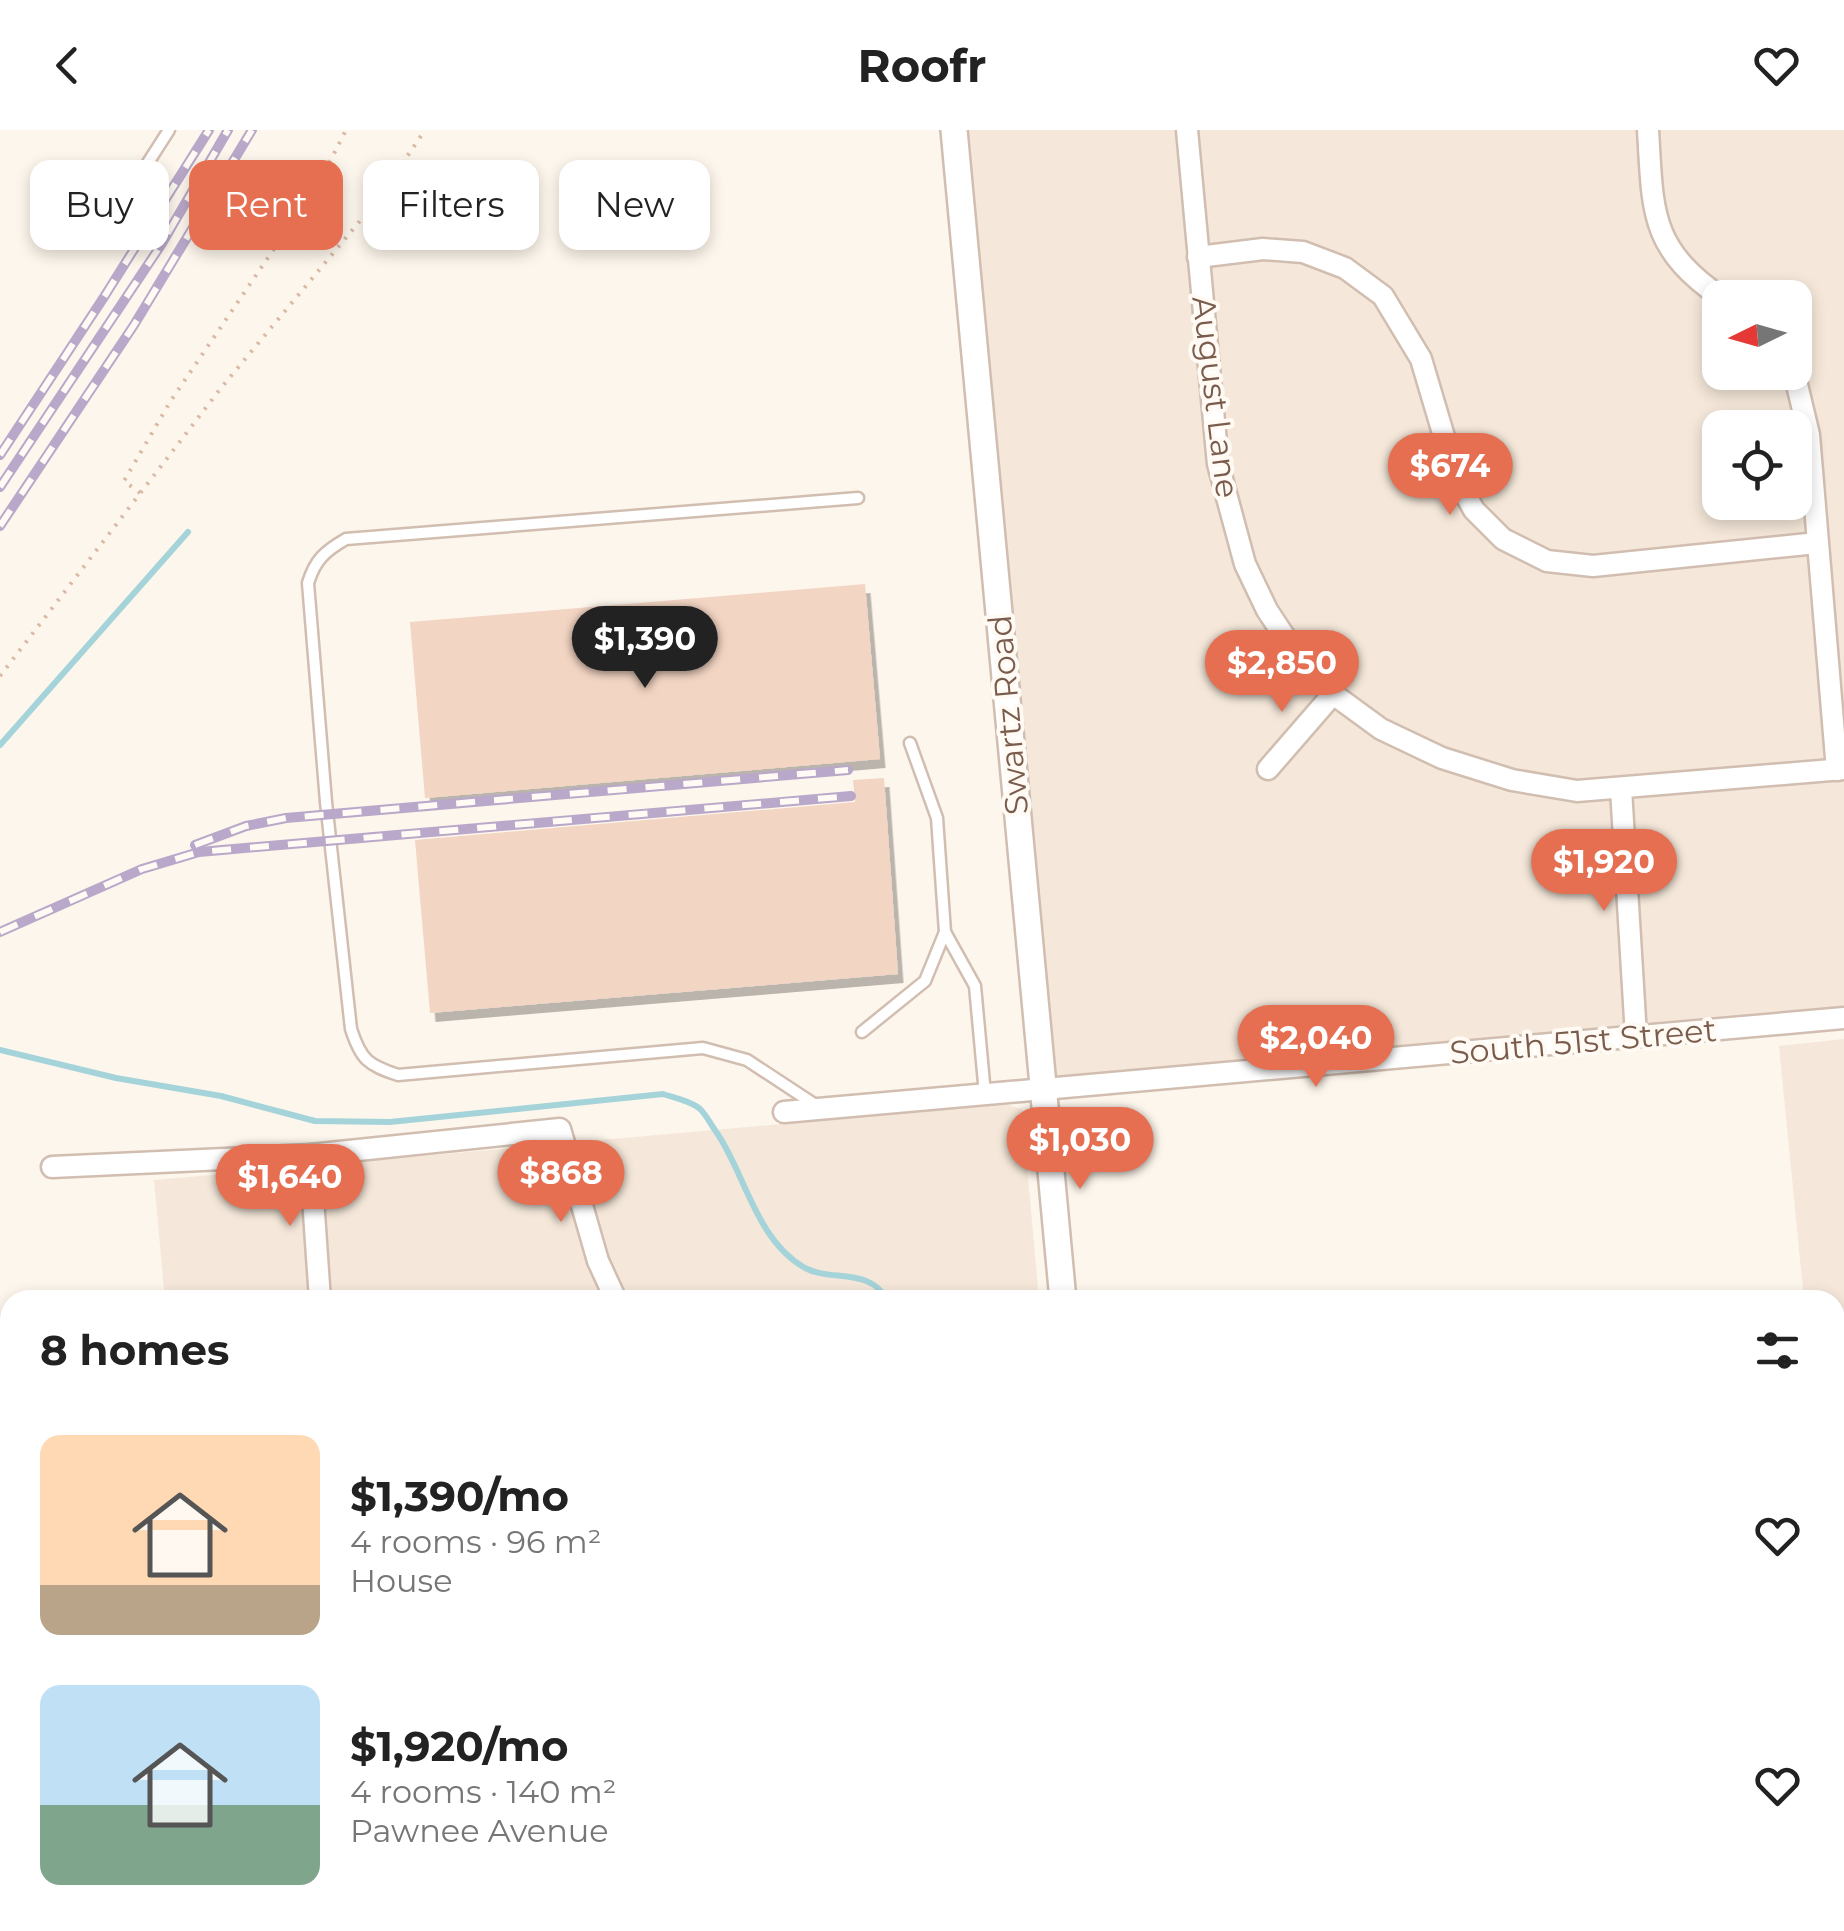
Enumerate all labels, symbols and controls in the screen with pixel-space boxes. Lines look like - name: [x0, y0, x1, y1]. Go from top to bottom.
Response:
- icon: back: [40, 38, 95, 93]
- text: Roofr: [858, 38, 986, 93]
- icon: heart: [1749, 38, 1804, 93]
- chip: Buy: [30, 160, 169, 250]
- chip: Rent: [189, 160, 343, 250]
- chip: Filters: [363, 160, 539, 250]
- chip: New: [559, 160, 710, 250]
- north arrow: [1702, 280, 1812, 390]
- map controls: [1702, 280, 1812, 520]
- street label: August Lane: [1184, 294, 1248, 500]
- button: locate: [1702, 410, 1812, 520]
- pin: $674: [1391, 433, 1509, 518]
- text: $674: [1410, 446, 1490, 485]
- pin: $1,390: [564, 606, 726, 691]
- street label: Swartz Road: [980, 613, 1036, 817]
- text: $1,390: [594, 619, 696, 658]
- pin: $2,850: [1201, 630, 1363, 715]
- text: $2,850: [1227, 643, 1337, 682]
- pin: $1,920: [1523, 829, 1685, 914]
- text: $1,920: [1553, 842, 1655, 881]
- pin: $2,040: [1235, 1005, 1397, 1090]
- street label: South 51st Street: [1448, 1010, 1718, 1072]
- text: $2,040: [1259, 1018, 1373, 1057]
- pin: $1,030: [999, 1107, 1161, 1192]
- text: $1,030: [1029, 1120, 1131, 1159]
- pin: $868: [502, 1140, 620, 1225]
- pin: $1,640: [209, 1144, 371, 1229]
- text: $868: [519, 1153, 603, 1192]
- text: $1,640: [238, 1157, 342, 1196]
- icon: filters: [1750, 1323, 1805, 1378]
- text: 8 homes: [40, 1324, 229, 1376]
- text: $1,390/mo: [350, 1470, 569, 1522]
- icon: home: [120, 1475, 240, 1595]
- icon: heart: [1750, 1508, 1805, 1563]
- text: 4 rooms · 96 m²: [350, 1522, 602, 1561]
- text: House: [350, 1561, 453, 1600]
- text: $1,920/mo: [350, 1720, 568, 1772]
- icon: home: [120, 1725, 240, 1845]
- icon: heart: [1750, 1758, 1805, 1813]
- text: 4 rooms · 140 m²: [350, 1772, 616, 1811]
- text: Pawnee Avenue: [350, 1811, 609, 1850]

